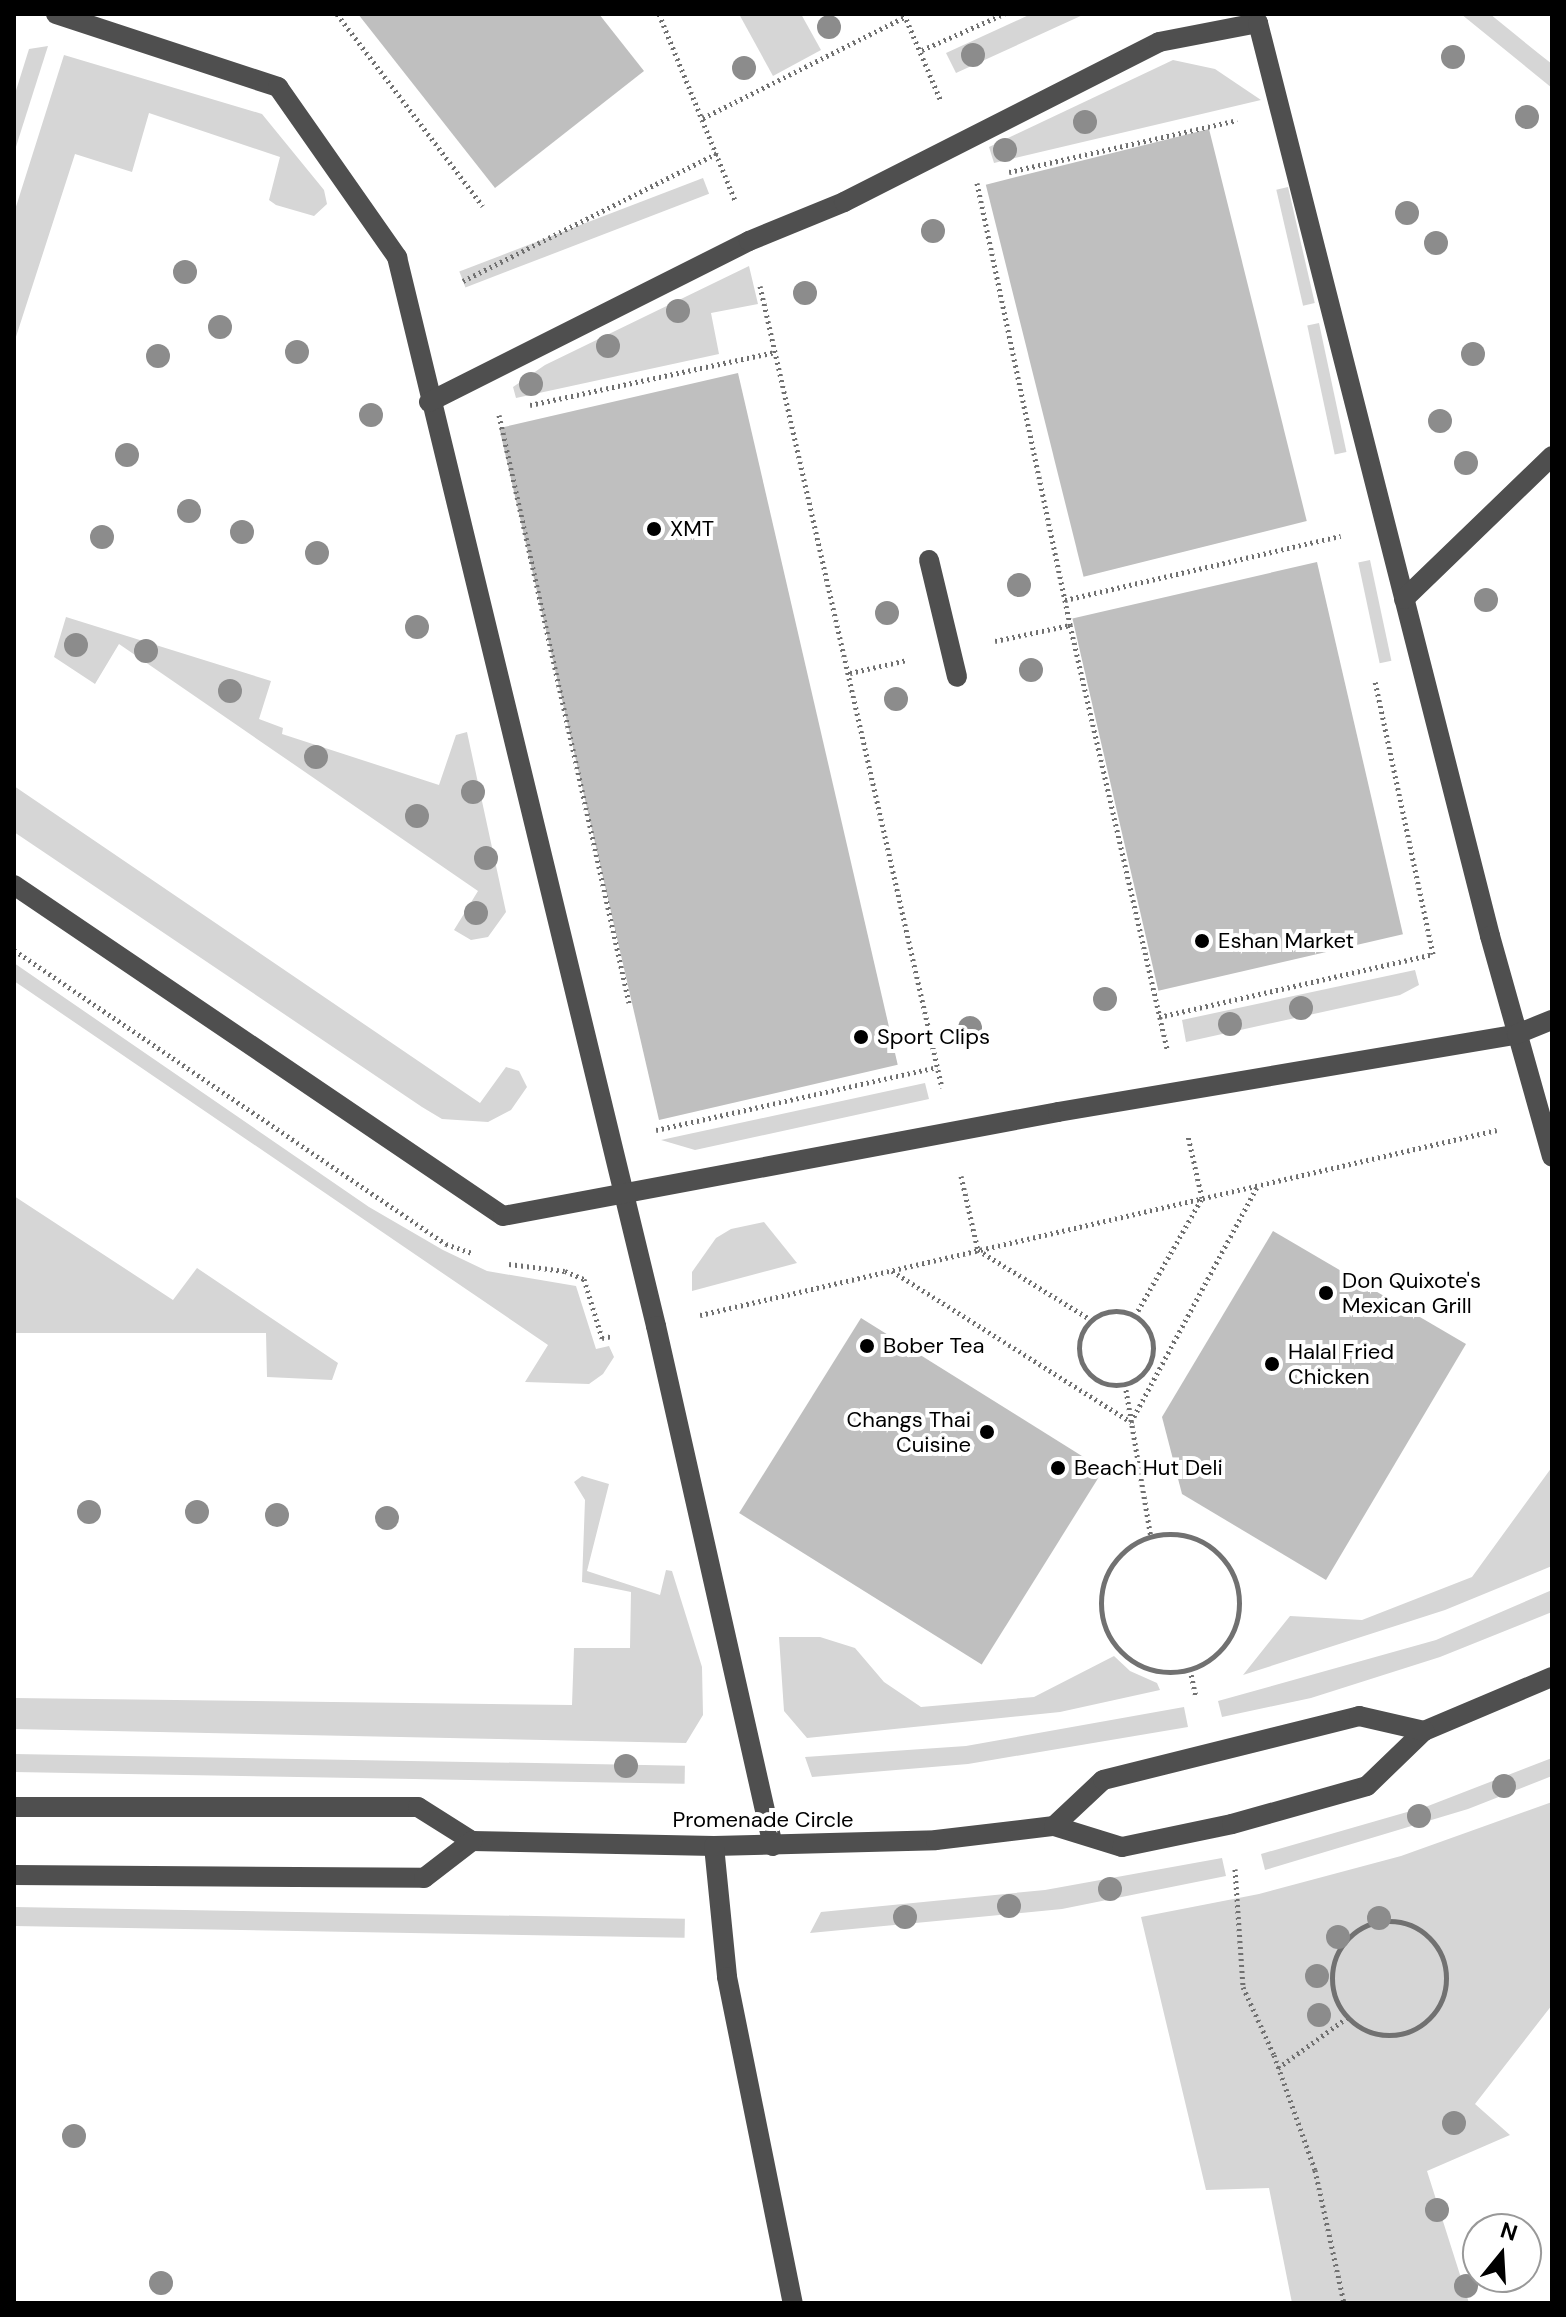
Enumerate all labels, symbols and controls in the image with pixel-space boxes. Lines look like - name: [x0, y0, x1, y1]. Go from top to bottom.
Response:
- place label: XMT: [670, 516, 714, 542]
- marker: XMT: [645, 520, 663, 538]
- place label: Eshan Market: [1218, 928, 1354, 954]
- marker: Eshan Market: [1193, 932, 1211, 950]
- place label: Sport Clips: [877, 1024, 990, 1050]
- marker: Sport Clips: [852, 1028, 870, 1046]
- place label: Don Quixote's Mexican Grill: [1342, 1267, 1481, 1318]
- marker: Don Quixote's Mexican Grill: [1317, 1284, 1335, 1302]
- place label: Bober Tea: [883, 1333, 984, 1359]
- marker: Bober Tea: [858, 1337, 876, 1355]
- place label: Halal Fried Chicken: [1288, 1338, 1394, 1390]
- marker: Halal Fried Chicken: [1263, 1355, 1281, 1373]
- place label: Changs Thai Cuisine: [847, 1406, 971, 1458]
- marker: Changs Thai Cuisine: [978, 1423, 996, 1441]
- place label: Beach Hut Deli: [1074, 1455, 1223, 1481]
- marker: Beach Hut Deli: [1049, 1459, 1067, 1477]
- street label: Promenade Circle: [672, 1807, 854, 1833]
- north arrow: [1462, 2213, 1542, 2293]
- text: N: [1497, 2215, 1521, 2248]

